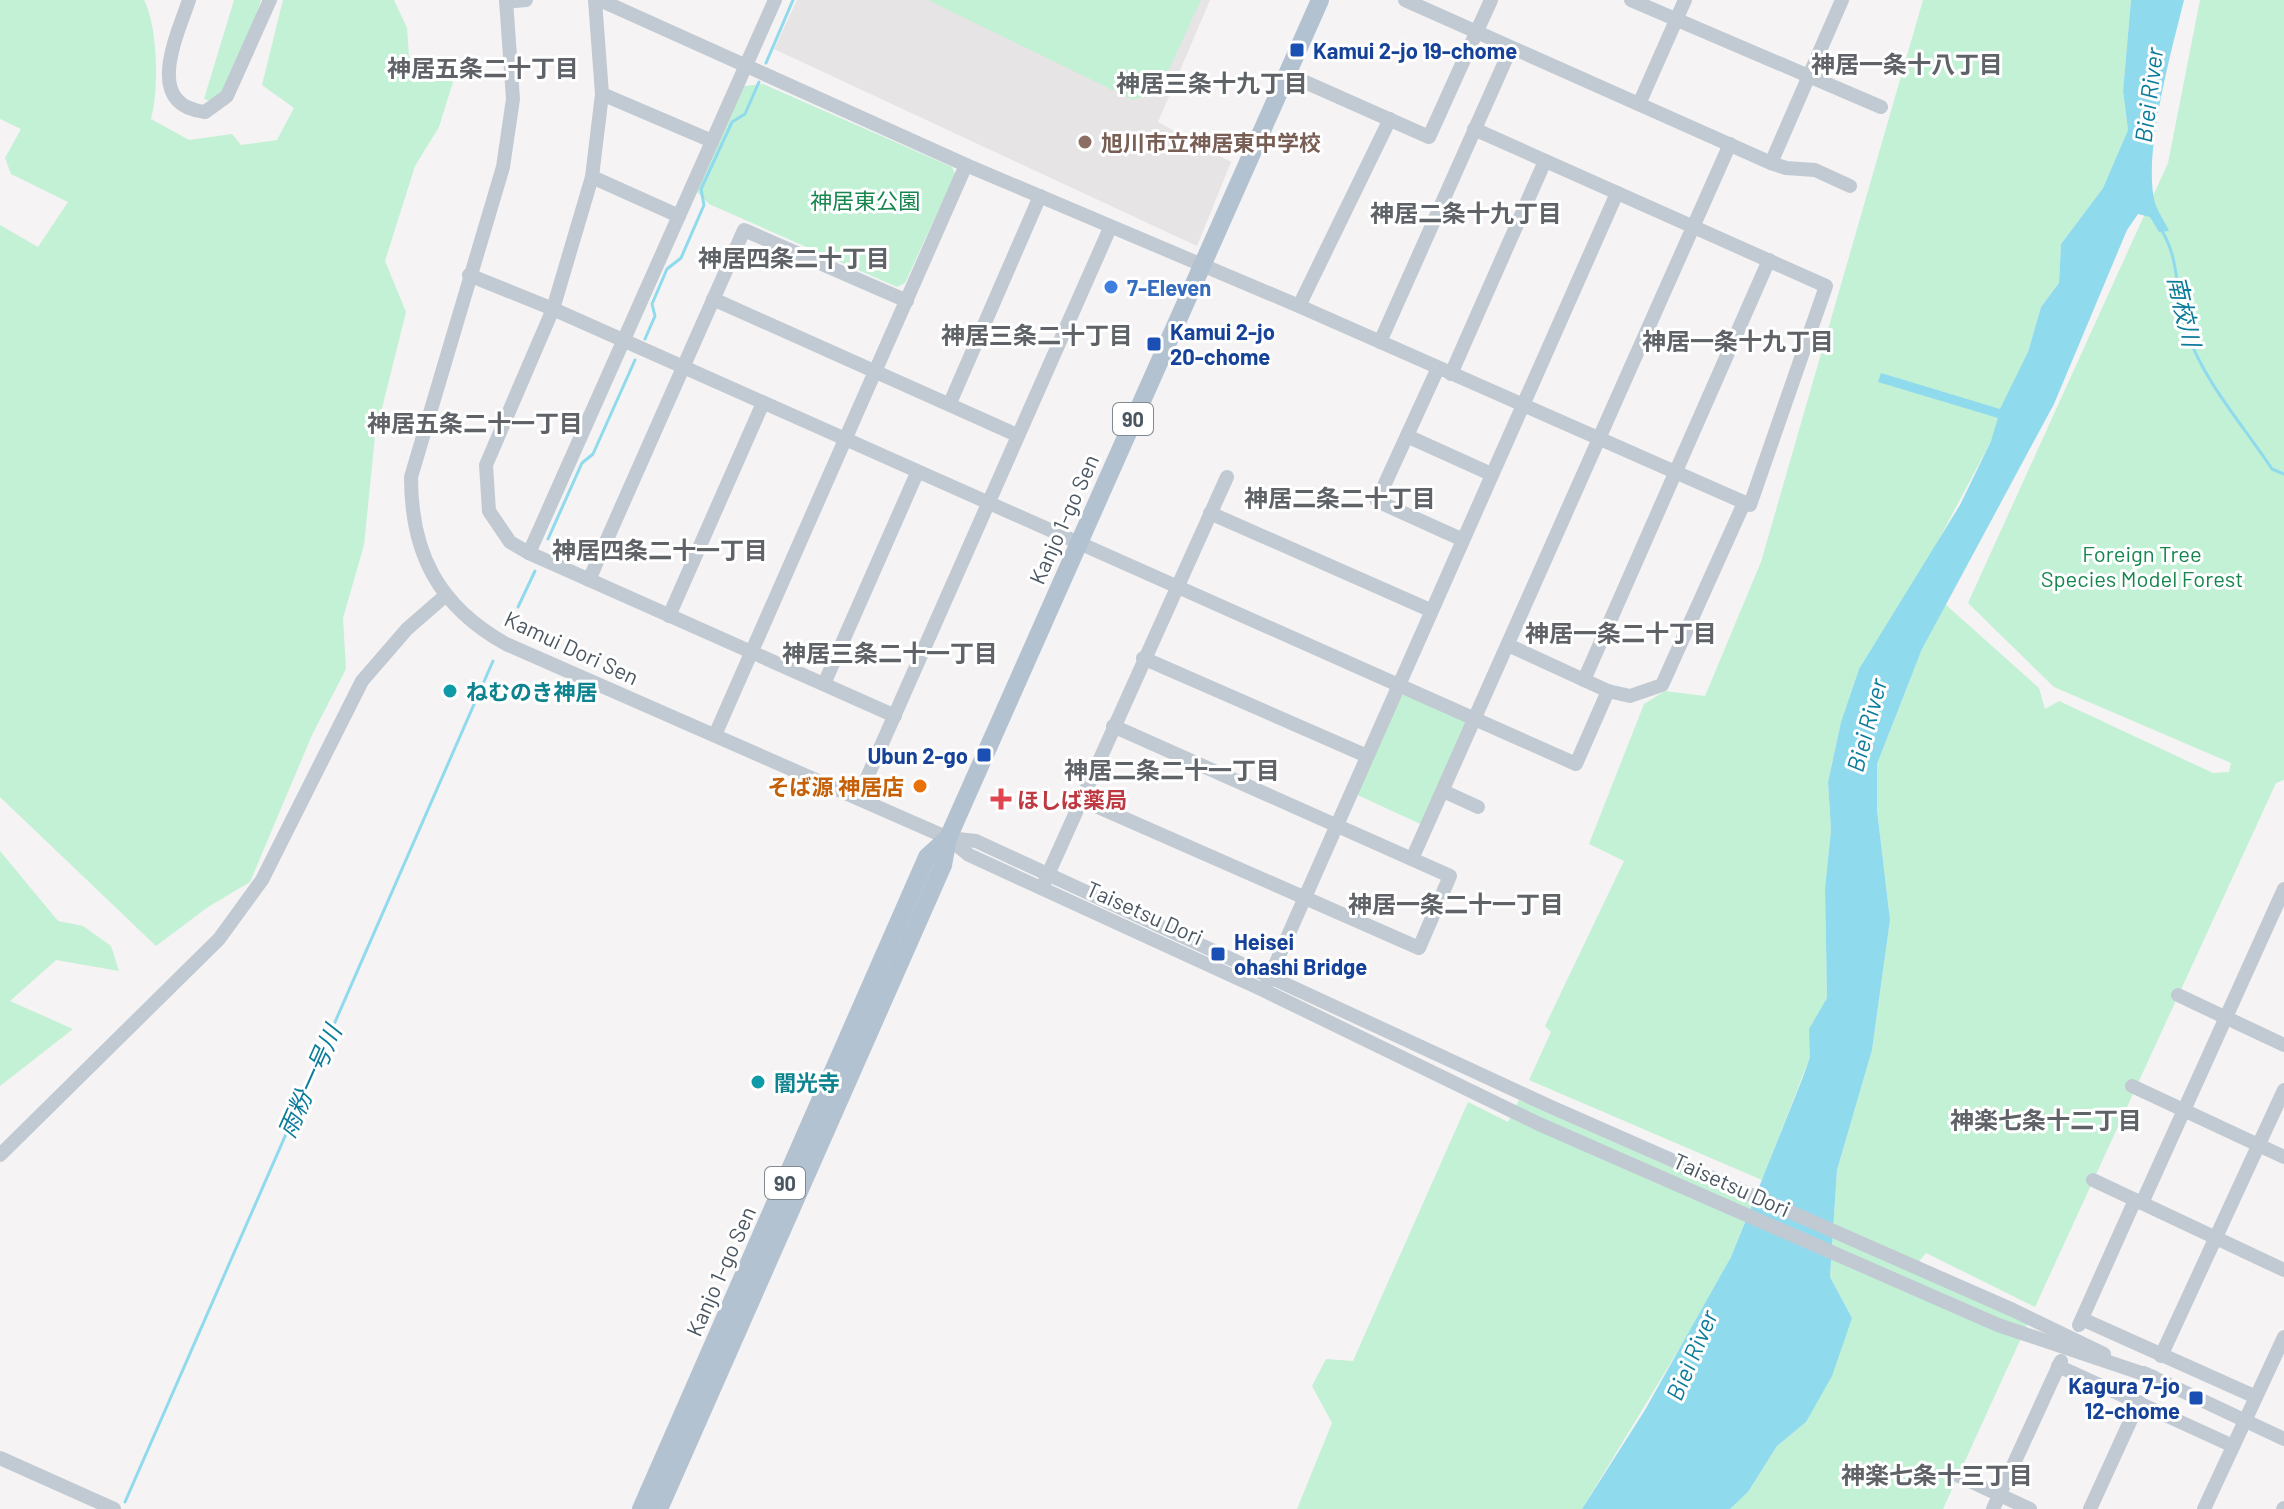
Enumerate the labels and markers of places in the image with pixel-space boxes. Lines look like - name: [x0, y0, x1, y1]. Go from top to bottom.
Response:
- place label: Kamui 2-jo 19-chome: [1313, 37, 1517, 63]
- marker: Kamui 2-jo 19-chome: [1288, 41, 1306, 59]
- place label: 旭川市立神居東中学校: [1101, 129, 1321, 155]
- marker: 旭川市立神居東中学校: [1076, 133, 1094, 151]
- place label: 7-Eleven: [1127, 274, 1211, 300]
- marker: 7-Eleven: [1102, 278, 1120, 296]
- place label: Kamui 2-jo 20-chome: [1170, 318, 1275, 369]
- marker: Kamui 2-jo 20-chome: [1145, 335, 1163, 353]
- place label: ねむのき神居: [466, 678, 597, 704]
- marker: ねむのき神居: [441, 682, 459, 700]
- place label: Ubun 2-go: [867, 742, 968, 768]
- marker: Ubun 2-go: [975, 746, 993, 764]
- place label: そば源 神居店: [768, 773, 904, 799]
- marker: そば源 神居店: [911, 777, 929, 795]
- place label: ほしば薬局: [1017, 786, 1127, 812]
- marker: ほしば薬局: [992, 790, 1010, 808]
- place label: Heisei ohashi Bridge: [1234, 928, 1367, 979]
- marker: Heisei ohashi Bridge: [1209, 945, 1227, 963]
- place label: 闇光寺: [774, 1069, 840, 1095]
- marker: 闇光寺: [749, 1073, 767, 1091]
- place label: Kagura 7-jo 12-chome: [2068, 1372, 2180, 1423]
- marker: Kagura 7-jo 12-chome: [2187, 1389, 2205, 1407]

